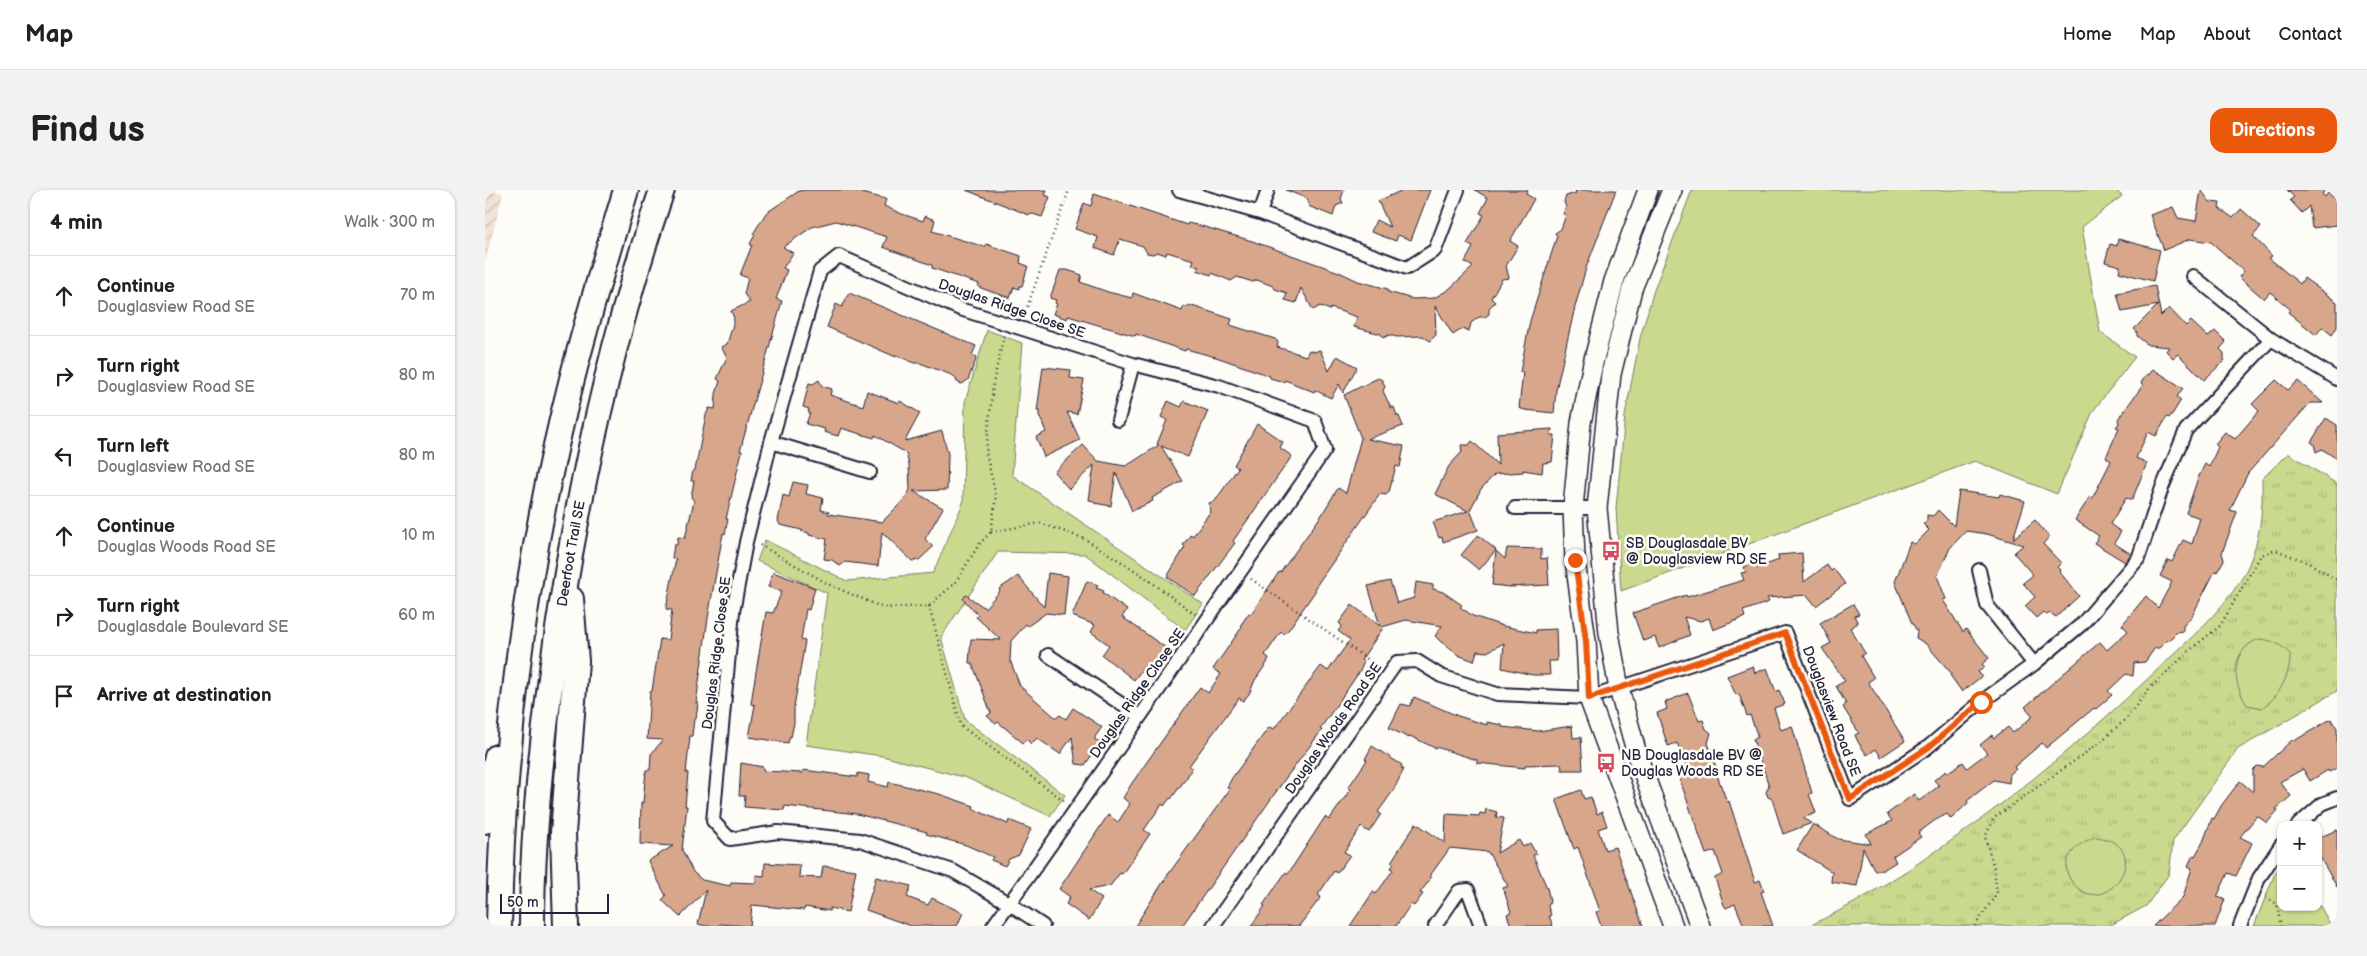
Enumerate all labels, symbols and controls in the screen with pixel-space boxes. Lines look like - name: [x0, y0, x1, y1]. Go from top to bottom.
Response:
- text: Map: [25, 20, 73, 49]
- text: Home: [2063, 24, 2112, 45]
- text: Map: [2140, 24, 2176, 45]
- text: About: [2204, 24, 2251, 45]
- text: Contact: [2279, 24, 2342, 45]
- button: Directions: [2210, 108, 2337, 153]
- text: Find us: [30, 109, 145, 152]
- text: 4 min: [50, 210, 103, 235]
- text: Walk · 300 m: [344, 213, 435, 232]
- text: Continue: [97, 275, 175, 298]
- street label: Douglas Ridge Close SE: [936, 275, 1087, 342]
- icon: ahead: [50, 282, 78, 310]
- text: 70 m: [400, 286, 435, 305]
- text: Douglasview Road SE: [97, 298, 255, 317]
- text: Turn right: [97, 355, 180, 378]
- icon: right: [50, 362, 78, 390]
- text: 80 m: [399, 366, 435, 385]
- text: Douglasview Road SE: [97, 378, 255, 397]
- text: Turn left: [97, 435, 169, 458]
- icon: left: [50, 442, 78, 470]
- text: 80 m: [399, 446, 435, 465]
- text: Douglasview Road SE: [97, 458, 255, 477]
- street label: Deerfoot Trail SE: [554, 499, 589, 608]
- text: Continue: [97, 515, 175, 538]
- icon: ahead: [50, 522, 78, 550]
- text: 10 m: [402, 526, 435, 545]
- place label: SB Douglasdale BV @ Douglasview RD SE: [1626, 535, 1767, 568]
- text: Douglas Woods Road SE: [97, 538, 276, 557]
- bus stop icon: SB Douglasdale BV @ Douglasview RD SE: [1600, 540, 1622, 562]
- route end: [1564, 549, 1587, 572]
- street label: Douglas Ridge Close SE: [699, 576, 734, 731]
- text: Turn right: [97, 595, 180, 618]
- icon: right: [50, 602, 78, 630]
- text: 60 m: [398, 606, 435, 625]
- text: Douglasdale Boulevard SE: [97, 618, 289, 637]
- street label: Douglas Ridge Close SE: [1086, 625, 1189, 761]
- street label: Douglasview Road SE: [1799, 644, 1864, 779]
- street label: Douglas Woods Road SE: [1282, 659, 1385, 797]
- icon: arrive: [50, 682, 78, 710]
- text: Arrive at destination: [97, 684, 272, 707]
- route start: [1970, 691, 1993, 714]
- place label: NB Douglasdale BV @ Douglas Woods RD SE: [1621, 747, 1764, 780]
- bus stop icon: NB Douglasdale BV @ Douglas Woods RD SE: [1595, 752, 1617, 774]
- map controls: [2277, 821, 2322, 911]
- button: +: [2277, 821, 2322, 866]
- button: −: [2277, 866, 2322, 911]
- scale bar: [500, 891, 609, 914]
- text: 50 m: [507, 894, 539, 911]

